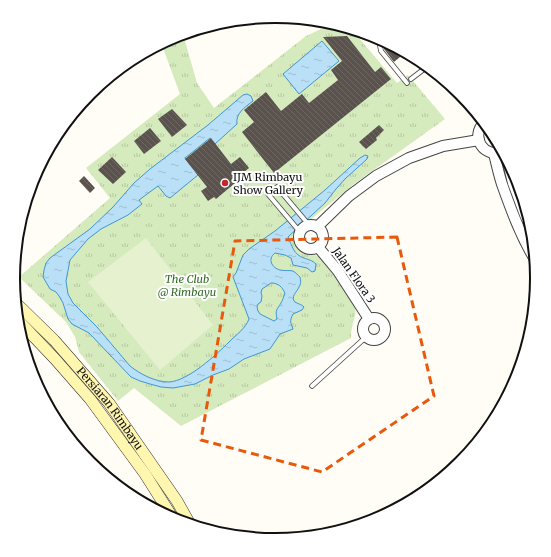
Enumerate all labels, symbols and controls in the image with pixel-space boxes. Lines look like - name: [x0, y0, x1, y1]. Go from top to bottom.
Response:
- place label: IJM Rimbayu Show Gallery: [233, 170, 304, 197]
- marker: IJM Rimbayu Show Gallery: [220, 178, 230, 188]
- street label: Jalan Flora 3: [329, 244, 378, 306]
- park label: The Club @ Rimbayu: [158, 272, 216, 299]
- street label: Persiaran Rimbayu: [74, 364, 146, 452]

